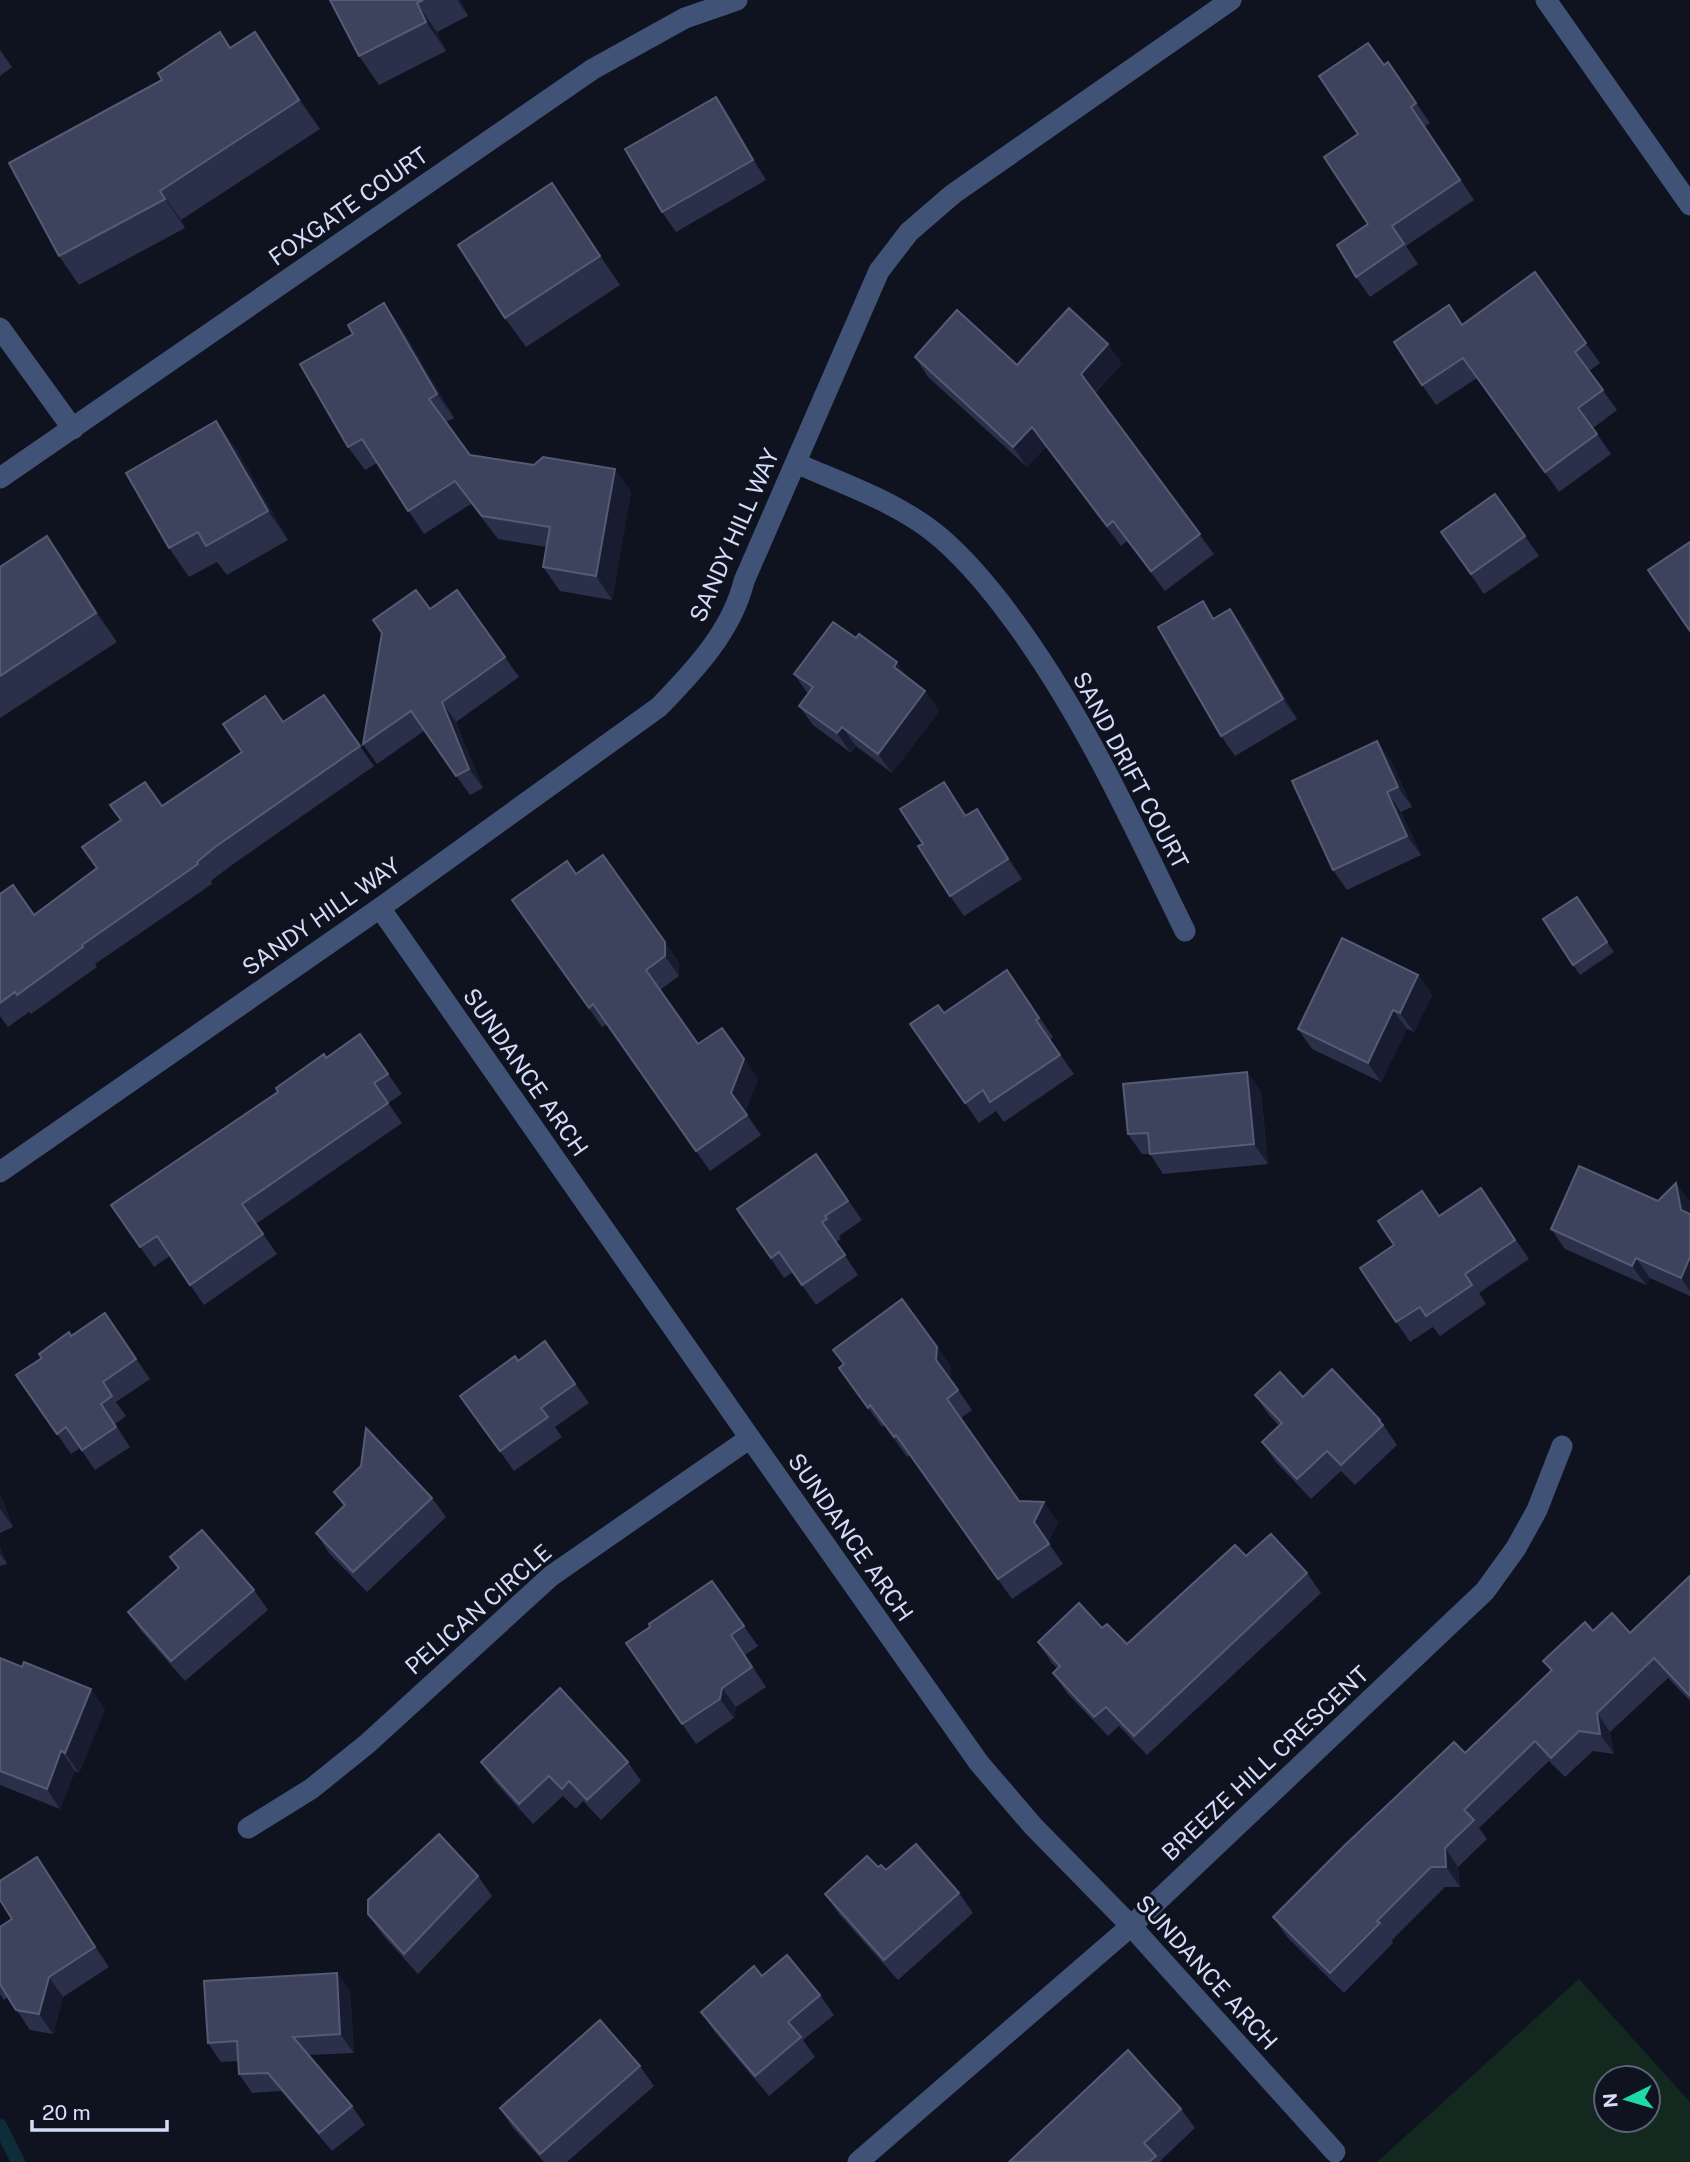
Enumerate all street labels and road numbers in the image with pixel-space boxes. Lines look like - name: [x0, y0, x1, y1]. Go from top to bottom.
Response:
- street label: FOXGATE COURT: [263, 141, 433, 271]
- street label: SANDY HILL WAY: [684, 444, 784, 626]
- street label: SAND DRIFT COURT: [1068, 667, 1195, 873]
- street label: SANDY HILL WAY: [237, 851, 405, 981]
- street label: SUNDANCE ARCH: [458, 983, 594, 1161]
- street label: SUNDANCE ARCH: [783, 1448, 919, 1626]
- street label: PELICAN CIRCLE: [399, 1538, 557, 1680]
- street label: BREEZE HILL CRESCENT: [1156, 1660, 1374, 1866]
- street label: SUNDANCE ARCH: [1131, 1889, 1283, 2055]

